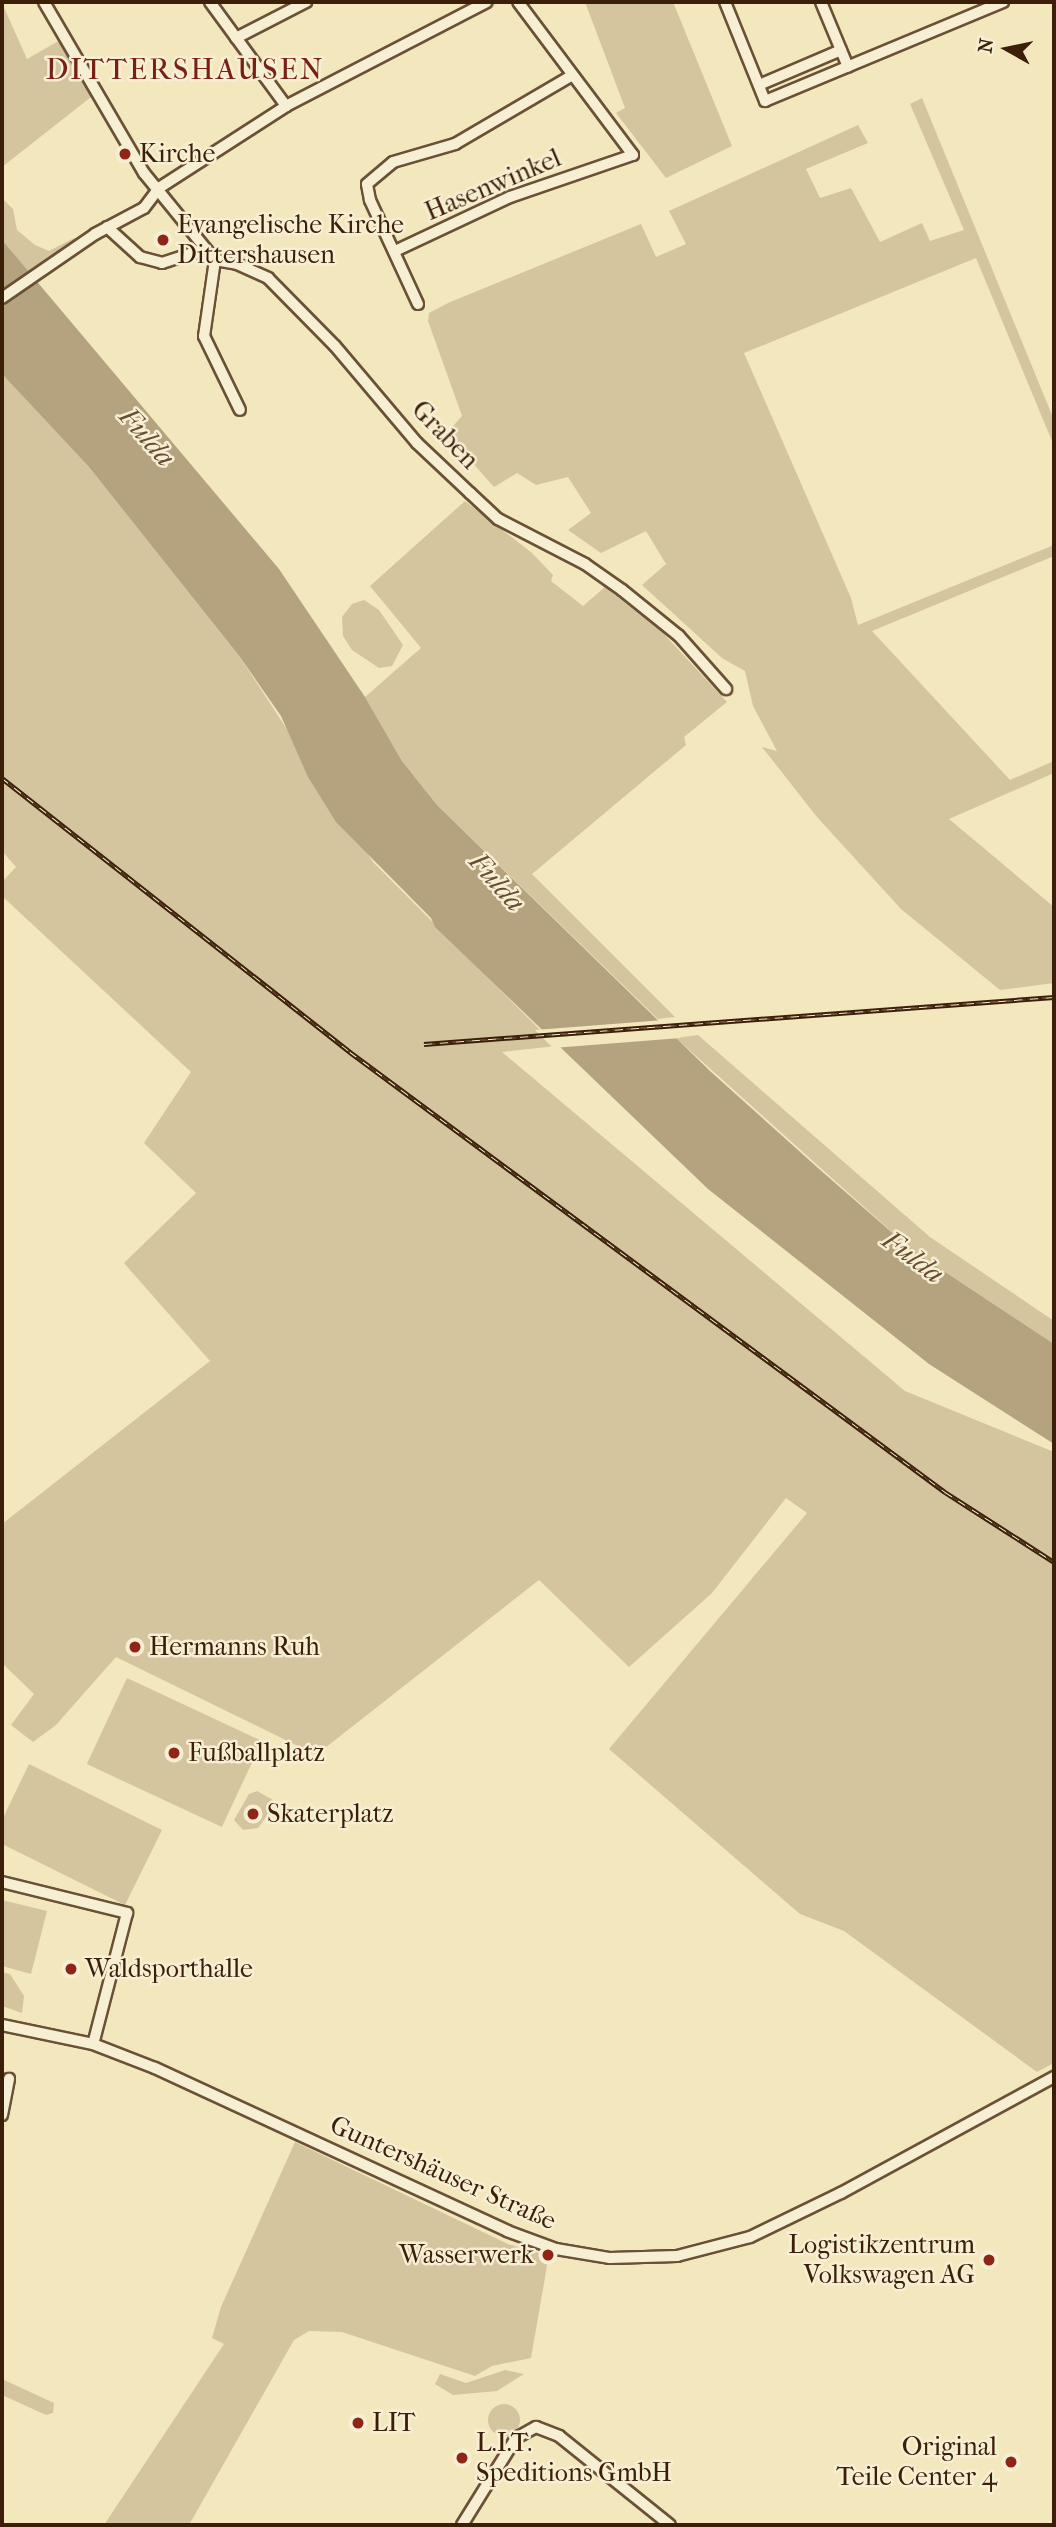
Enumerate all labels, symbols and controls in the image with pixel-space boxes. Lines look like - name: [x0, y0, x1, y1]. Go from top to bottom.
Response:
- north arrow: [972, 14, 1042, 84]
- text: N: [974, 37, 998, 55]
- district label: DITTERSHAUSEN: [47, 52, 323, 88]
- place label: Kirche: [139, 138, 215, 170]
- street label: Hasenwinkel: [420, 142, 566, 228]
- marker: Kirche: [117, 146, 133, 162]
- place label: Evangelische Kirche Dittershausen: [177, 209, 404, 270]
- marker: Evangelische Kirche Dittershausen: [155, 232, 171, 248]
- street label: Graben: [405, 394, 485, 476]
- water label: Fulda: [112, 400, 182, 474]
- water label: Fulda: [462, 845, 532, 919]
- water label: Fulda: [876, 1223, 950, 1291]
- place label: Hermanns Ruh: [149, 1631, 320, 1663]
- marker: Hermanns Ruh: [127, 1639, 143, 1655]
- place label: Fußballplatz: [188, 1737, 325, 1769]
- marker: Fußballplatz: [166, 1745, 182, 1761]
- place label: Skaterplatz: [267, 1798, 394, 1830]
- marker: Skaterplatz: [245, 1806, 261, 1822]
- place label: Waldsporthalle: [85, 1953, 253, 1985]
- marker: Waldsporthalle: [63, 1961, 79, 1977]
- street label: Guntershäuser Straße: [325, 2109, 561, 2237]
- place label: Logistikzentrum Volkswagen AG: [788, 2229, 975, 2290]
- place label: Wasserwerk: [399, 2239, 534, 2271]
- marker: Wasserwerk: [540, 2247, 556, 2263]
- marker: Logistikzentrum Volkswagen AG: [981, 2252, 997, 2268]
- place label: LIT: [372, 2407, 415, 2439]
- marker: LIT: [350, 2415, 366, 2431]
- place label: L.I.T. Speditions GmbH: [476, 2427, 672, 2488]
- place label: Original Teile Center 4: [836, 2431, 997, 2492]
- marker: L.I.T. Speditions GmbH: [454, 2450, 470, 2466]
- marker: Original Teile Center 4: [1003, 2454, 1019, 2470]

